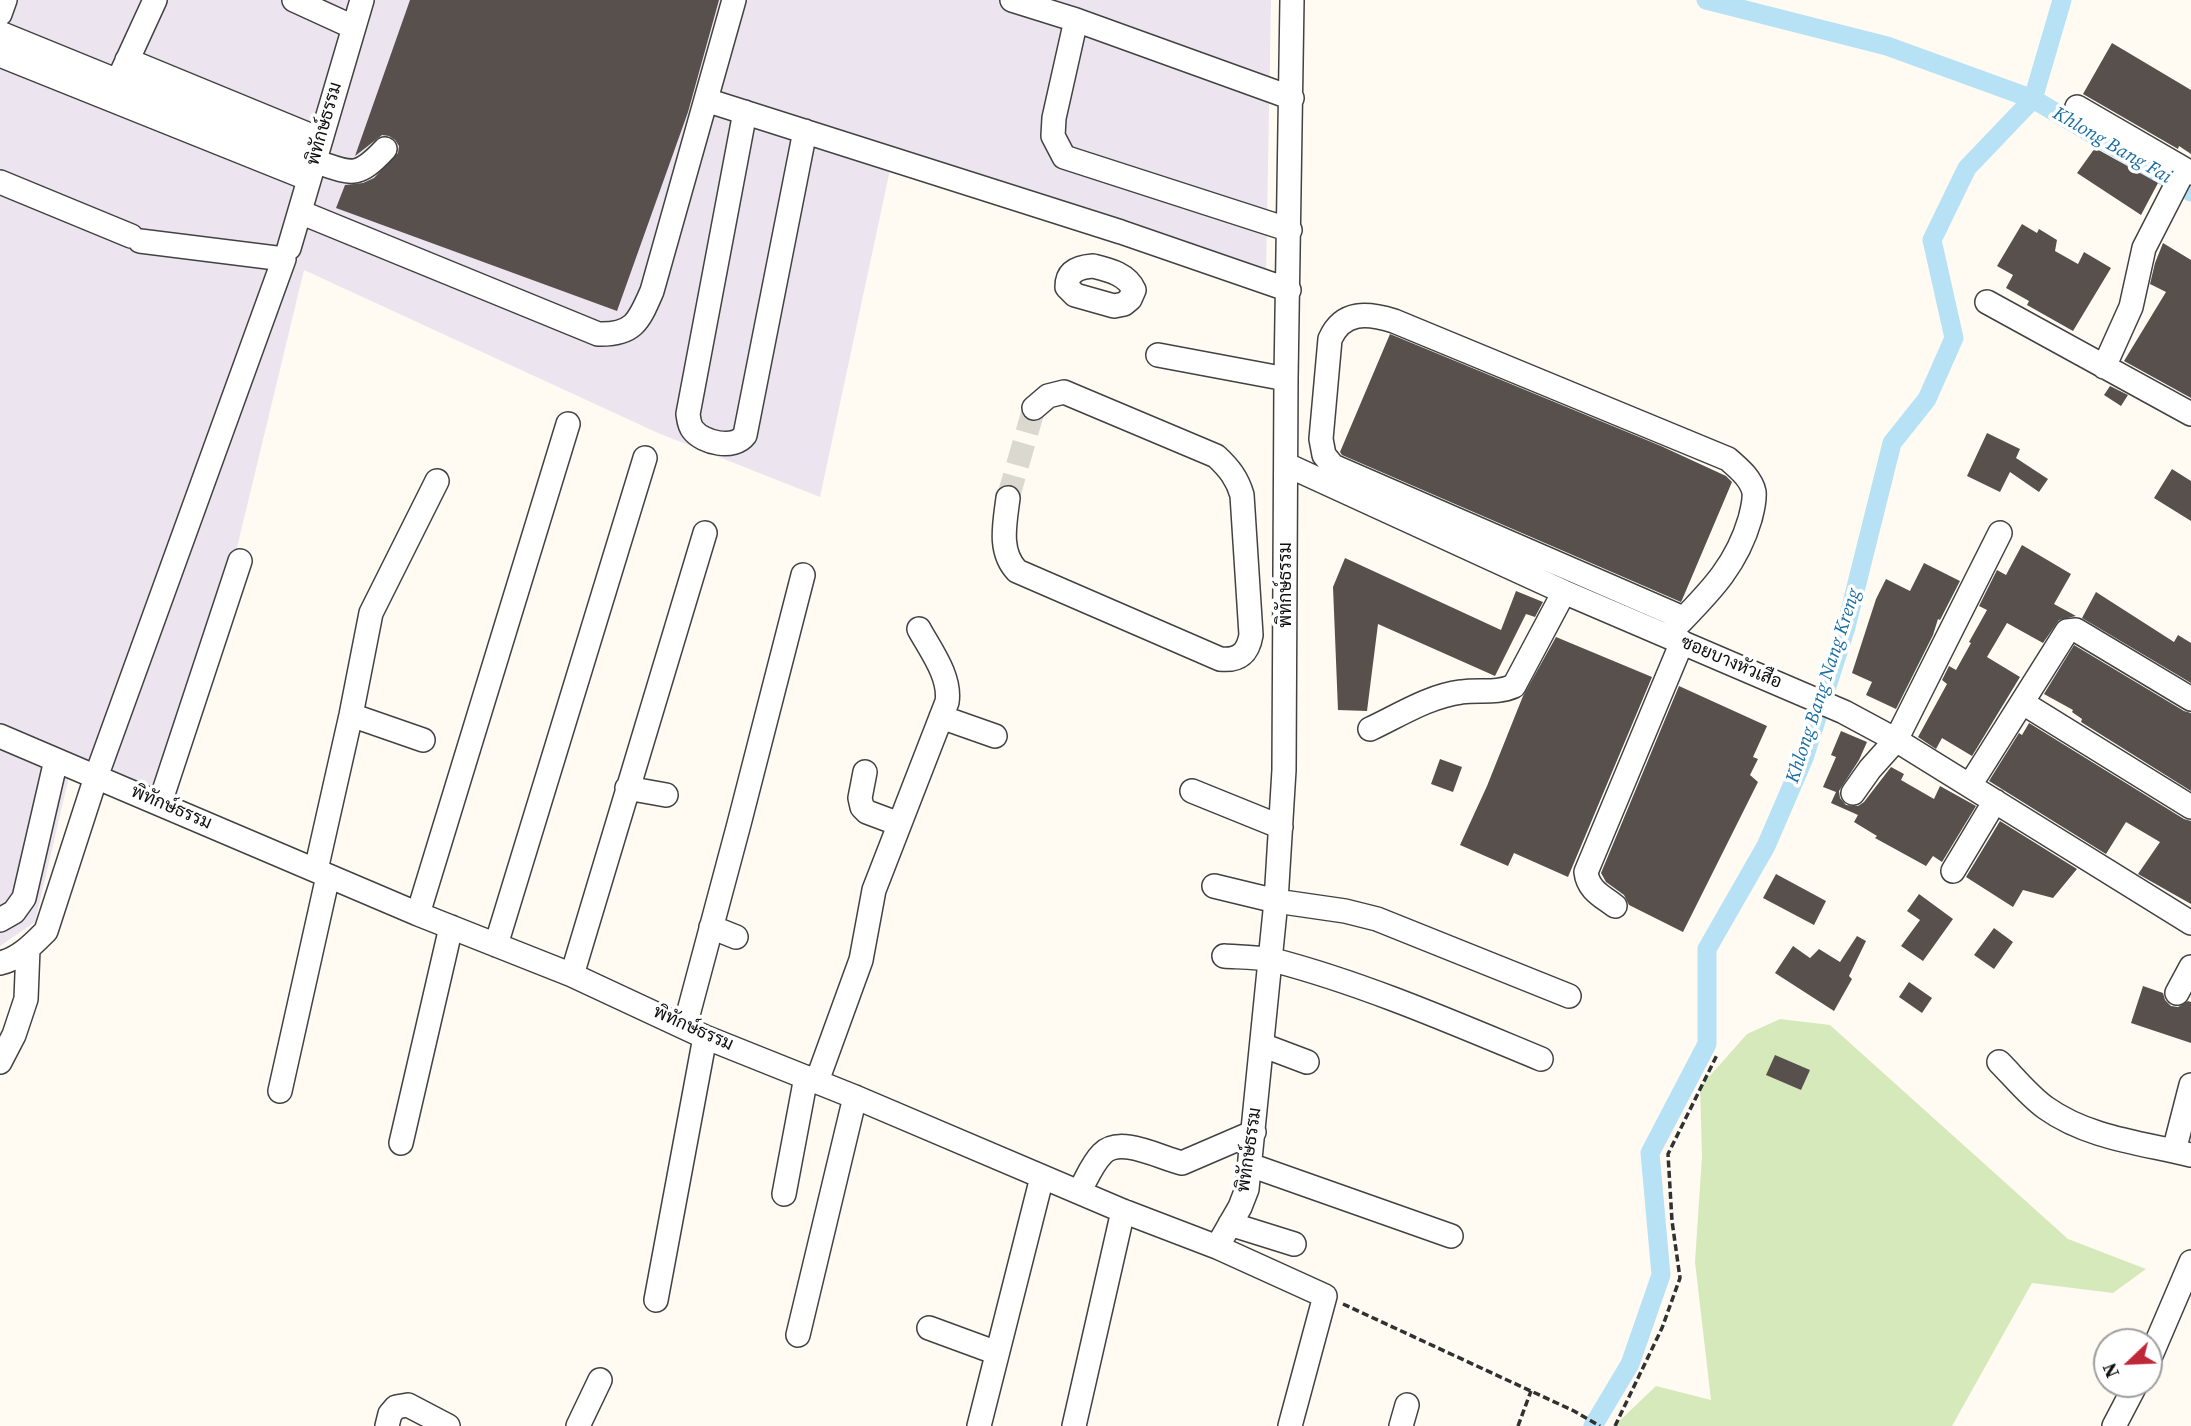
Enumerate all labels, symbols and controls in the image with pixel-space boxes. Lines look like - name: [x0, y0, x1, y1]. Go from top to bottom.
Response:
- street label: พิทักษ์ธรรม: [303, 80, 347, 168]
- water label: Khlong Bang Fai: [2048, 103, 2176, 189]
- street label: พิทักษ์ธรรม: [1275, 542, 1297, 628]
- water label: Khlong Bang Nang Kreng: [1782, 586, 1866, 786]
- street label: ซอยบางหัวเสือ: [1677, 632, 1785, 694]
- street label: พิทักษ์ธรรม: [127, 781, 215, 835]
- street label: พิทักษ์ธรรม: [650, 1002, 736, 1056]
- street label: พิทักษ์ธรรม: [1233, 1106, 1267, 1194]
- north arrow: [2093, 1328, 2163, 1398]
- text: N: [2096, 1359, 2125, 1382]

